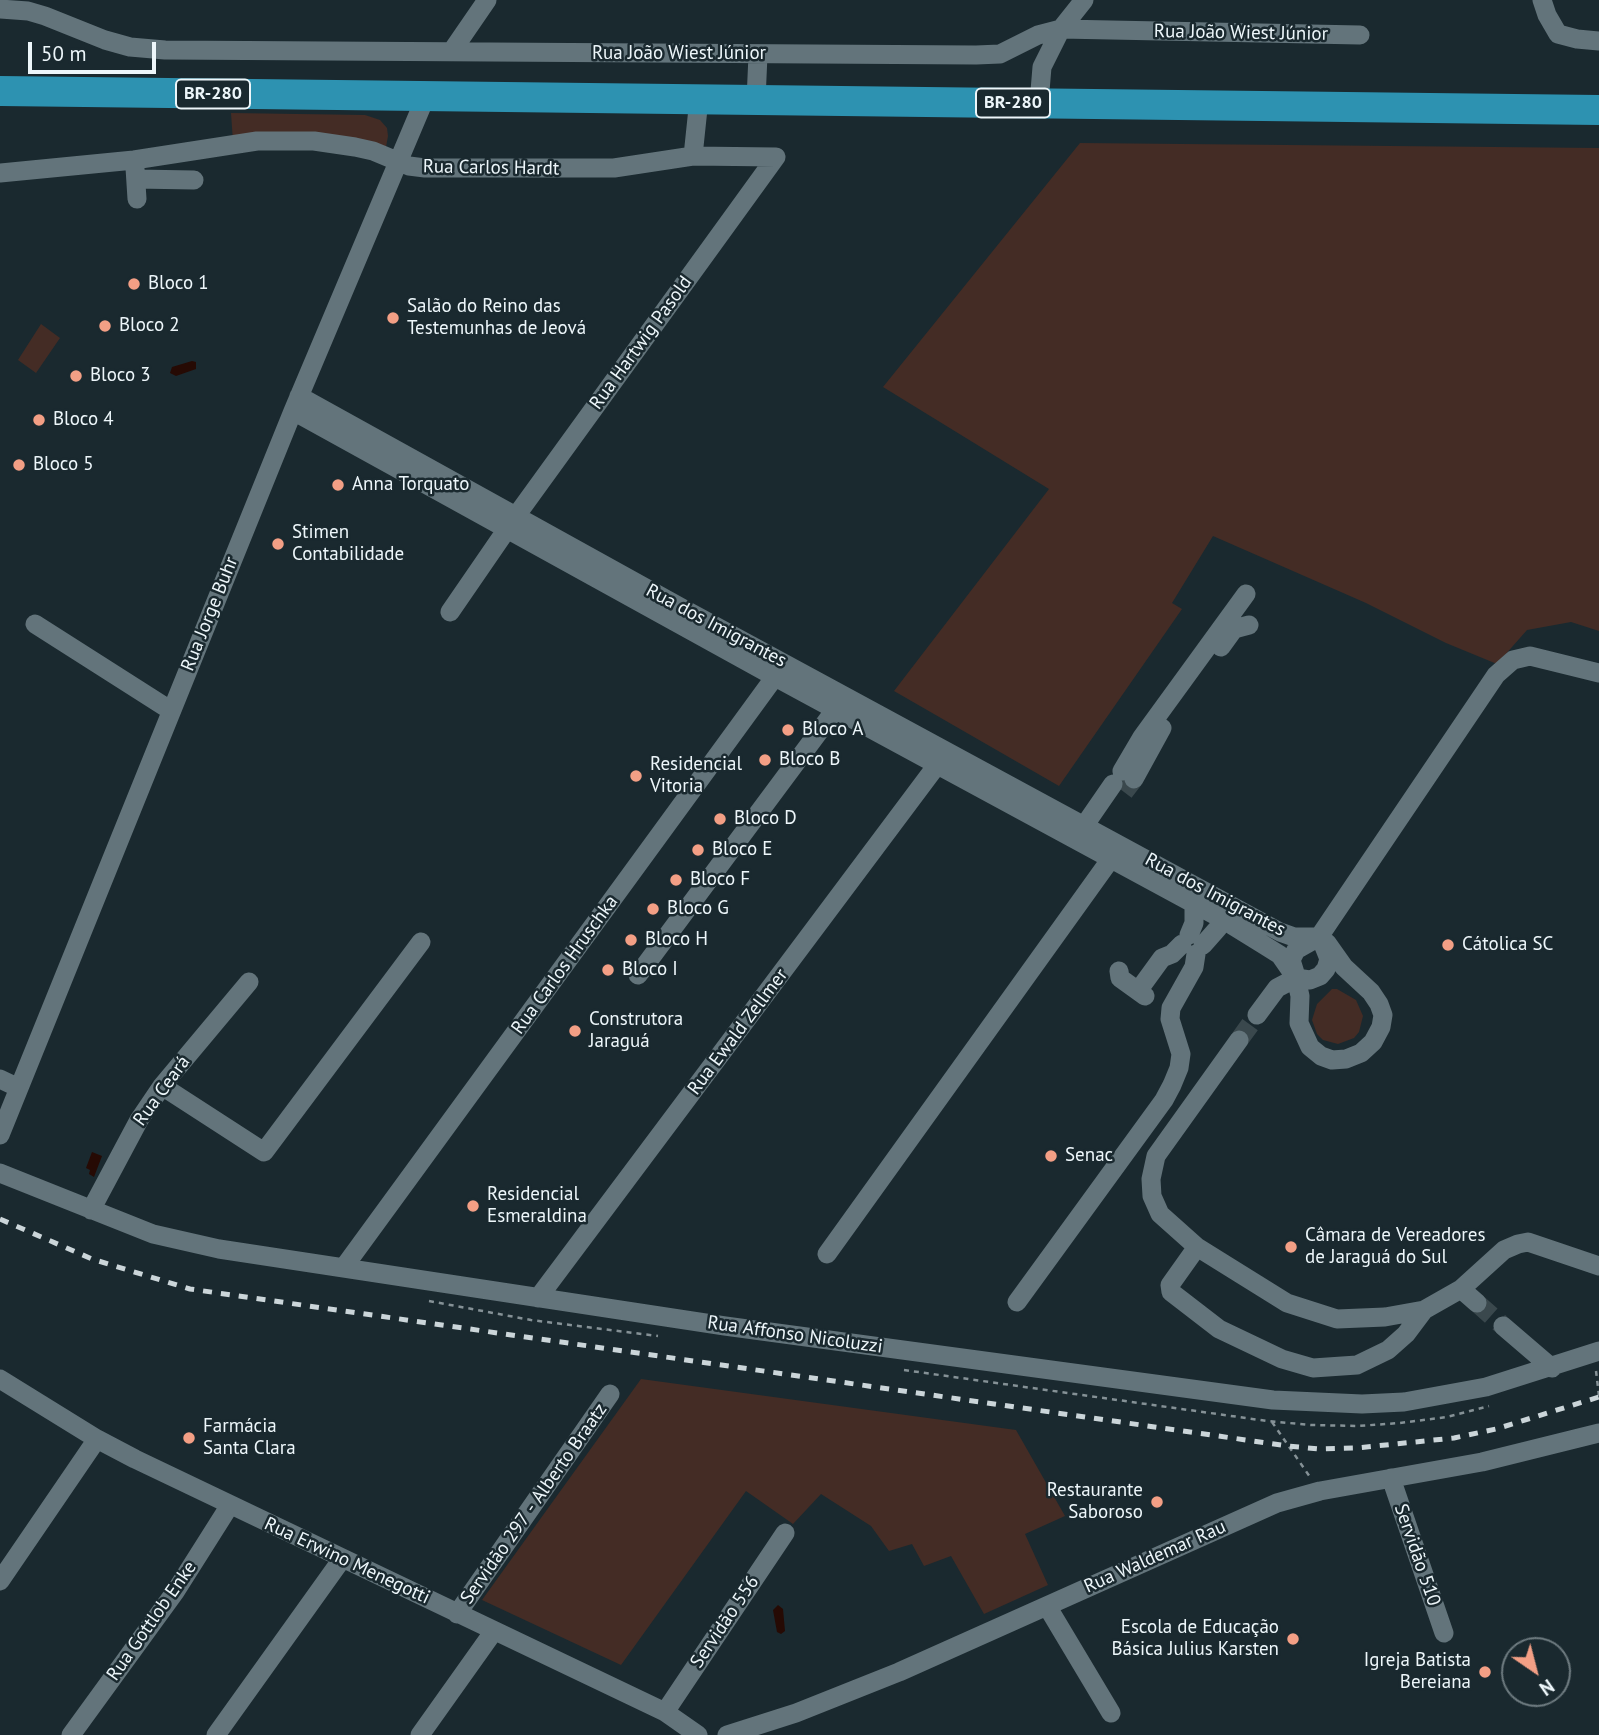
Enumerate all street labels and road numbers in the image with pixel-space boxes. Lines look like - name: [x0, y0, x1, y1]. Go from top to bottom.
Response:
- street label: Rua João Wiest Júnior: [1154, 20, 1328, 46]
- street label: Rua João Wiest Júnior: [592, 43, 766, 65]
- road number: BR-280: [176, 80, 250, 108]
- road number: BR-280: [976, 88, 1050, 118]
- street label: Rua Carlos Hardt: [423, 155, 559, 181]
- street label: Rua Hartwig Pasold: [585, 272, 697, 414]
- street label: Rua Jorge Buhr: [177, 554, 243, 674]
- street label: Rua dos Imigrantes: [642, 579, 790, 673]
- street label: Rua dos Imigrantes: [1141, 848, 1289, 942]
- street label: Rua Carlos Hruschka: [507, 891, 623, 1039]
- street label: Rua Ewald Zellmer: [683, 964, 793, 1100]
- street label: Rua Ceará: [129, 1052, 195, 1130]
- street label: Rua Affonso Nicoluzzi: [706, 1311, 884, 1359]
- street label: Servidão 297 - Alberto Braatz: [456, 1399, 612, 1609]
- street label: Servidão 510: [1389, 1501, 1445, 1609]
- street label: Rua Erwino Menegotti: [261, 1513, 433, 1609]
- street label: Rua Waldemar Rau: [1081, 1516, 1229, 1598]
- street label: Rua Gottlob Enke: [102, 1557, 202, 1685]
- street label: Servidão 556: [686, 1572, 764, 1672]

